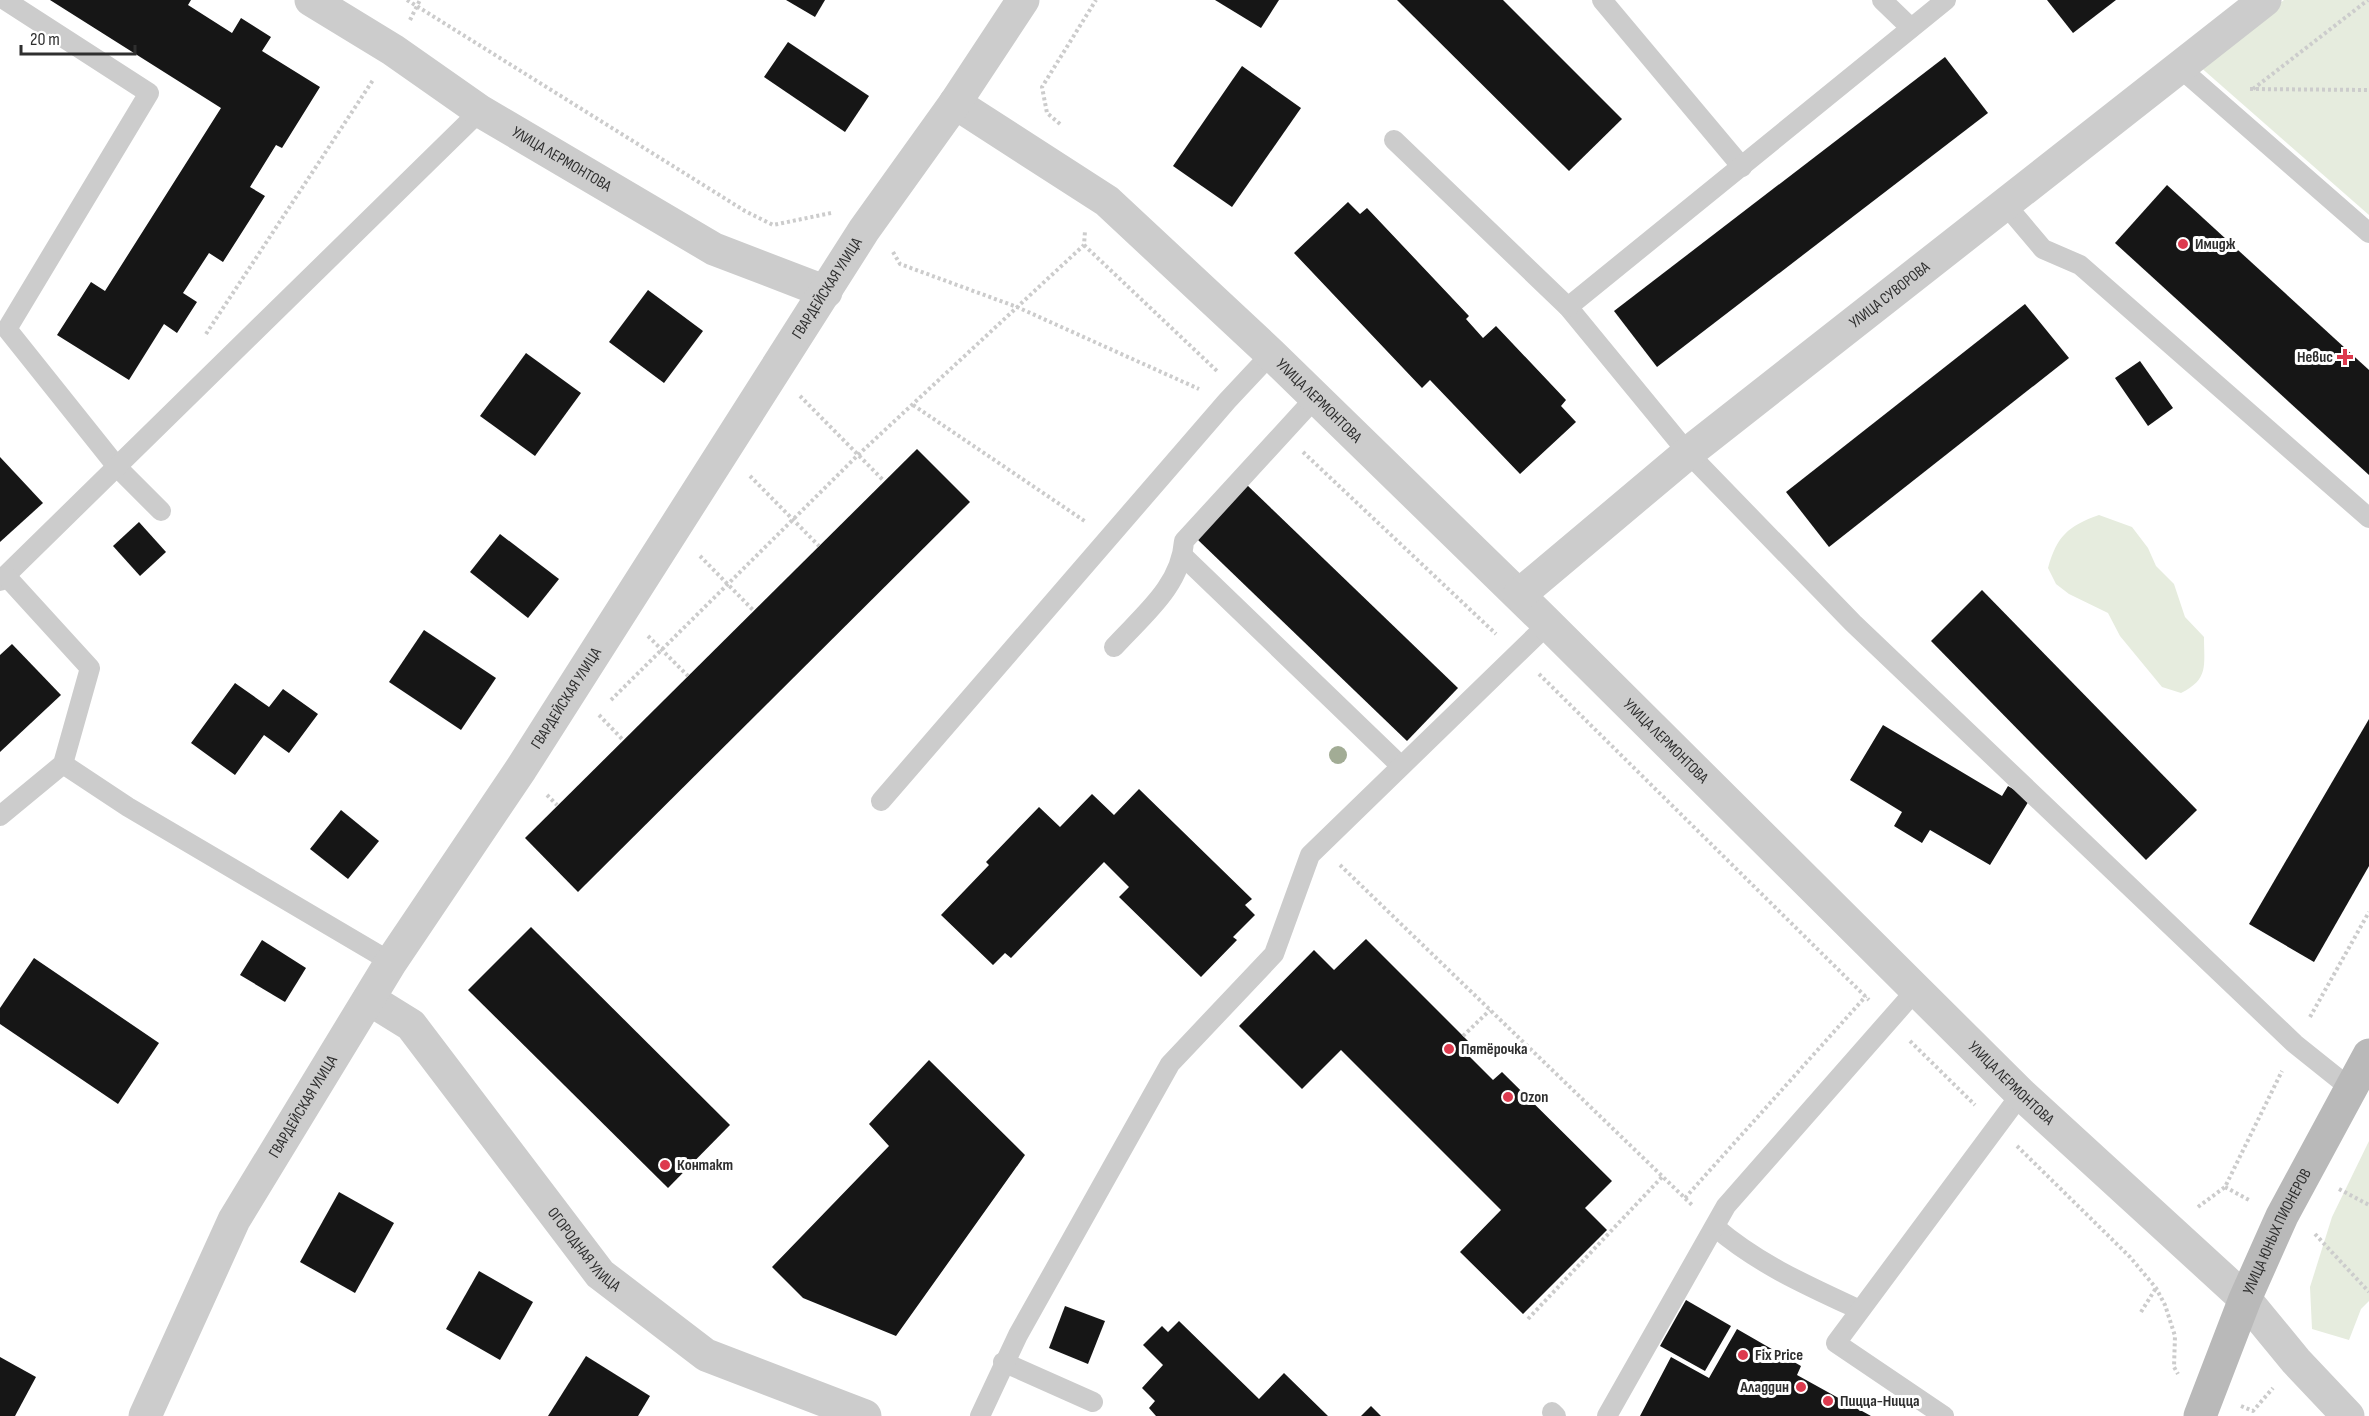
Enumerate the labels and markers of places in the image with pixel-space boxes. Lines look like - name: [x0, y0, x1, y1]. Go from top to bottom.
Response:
- place label: Имидж: [2195, 235, 2236, 254]
- marker: Имидж: [2176, 237, 2190, 251]
- place label: Невис: [2297, 348, 2333, 367]
- marker: Невис: [2338, 350, 2352, 364]
- place label: Пятёрочка: [1461, 1040, 1528, 1059]
- marker: Пятёрочка: [1442, 1042, 1456, 1056]
- place label: Ozon: [1520, 1088, 1548, 1107]
- marker: Ozon: [1501, 1090, 1515, 1104]
- place label: Контакт: [677, 1156, 733, 1175]
- marker: Контакт: [658, 1158, 672, 1172]
- place label: Fix Price: [1755, 1346, 1803, 1365]
- marker: Fix Price: [1736, 1348, 1750, 1362]
- place label: Аладдин: [1739, 1378, 1789, 1397]
- marker: Аладдин: [1794, 1380, 1808, 1394]
- place label: Пицца-Ницца: [1840, 1392, 1920, 1411]
- marker: Пицца-Ницца: [1821, 1394, 1835, 1408]

